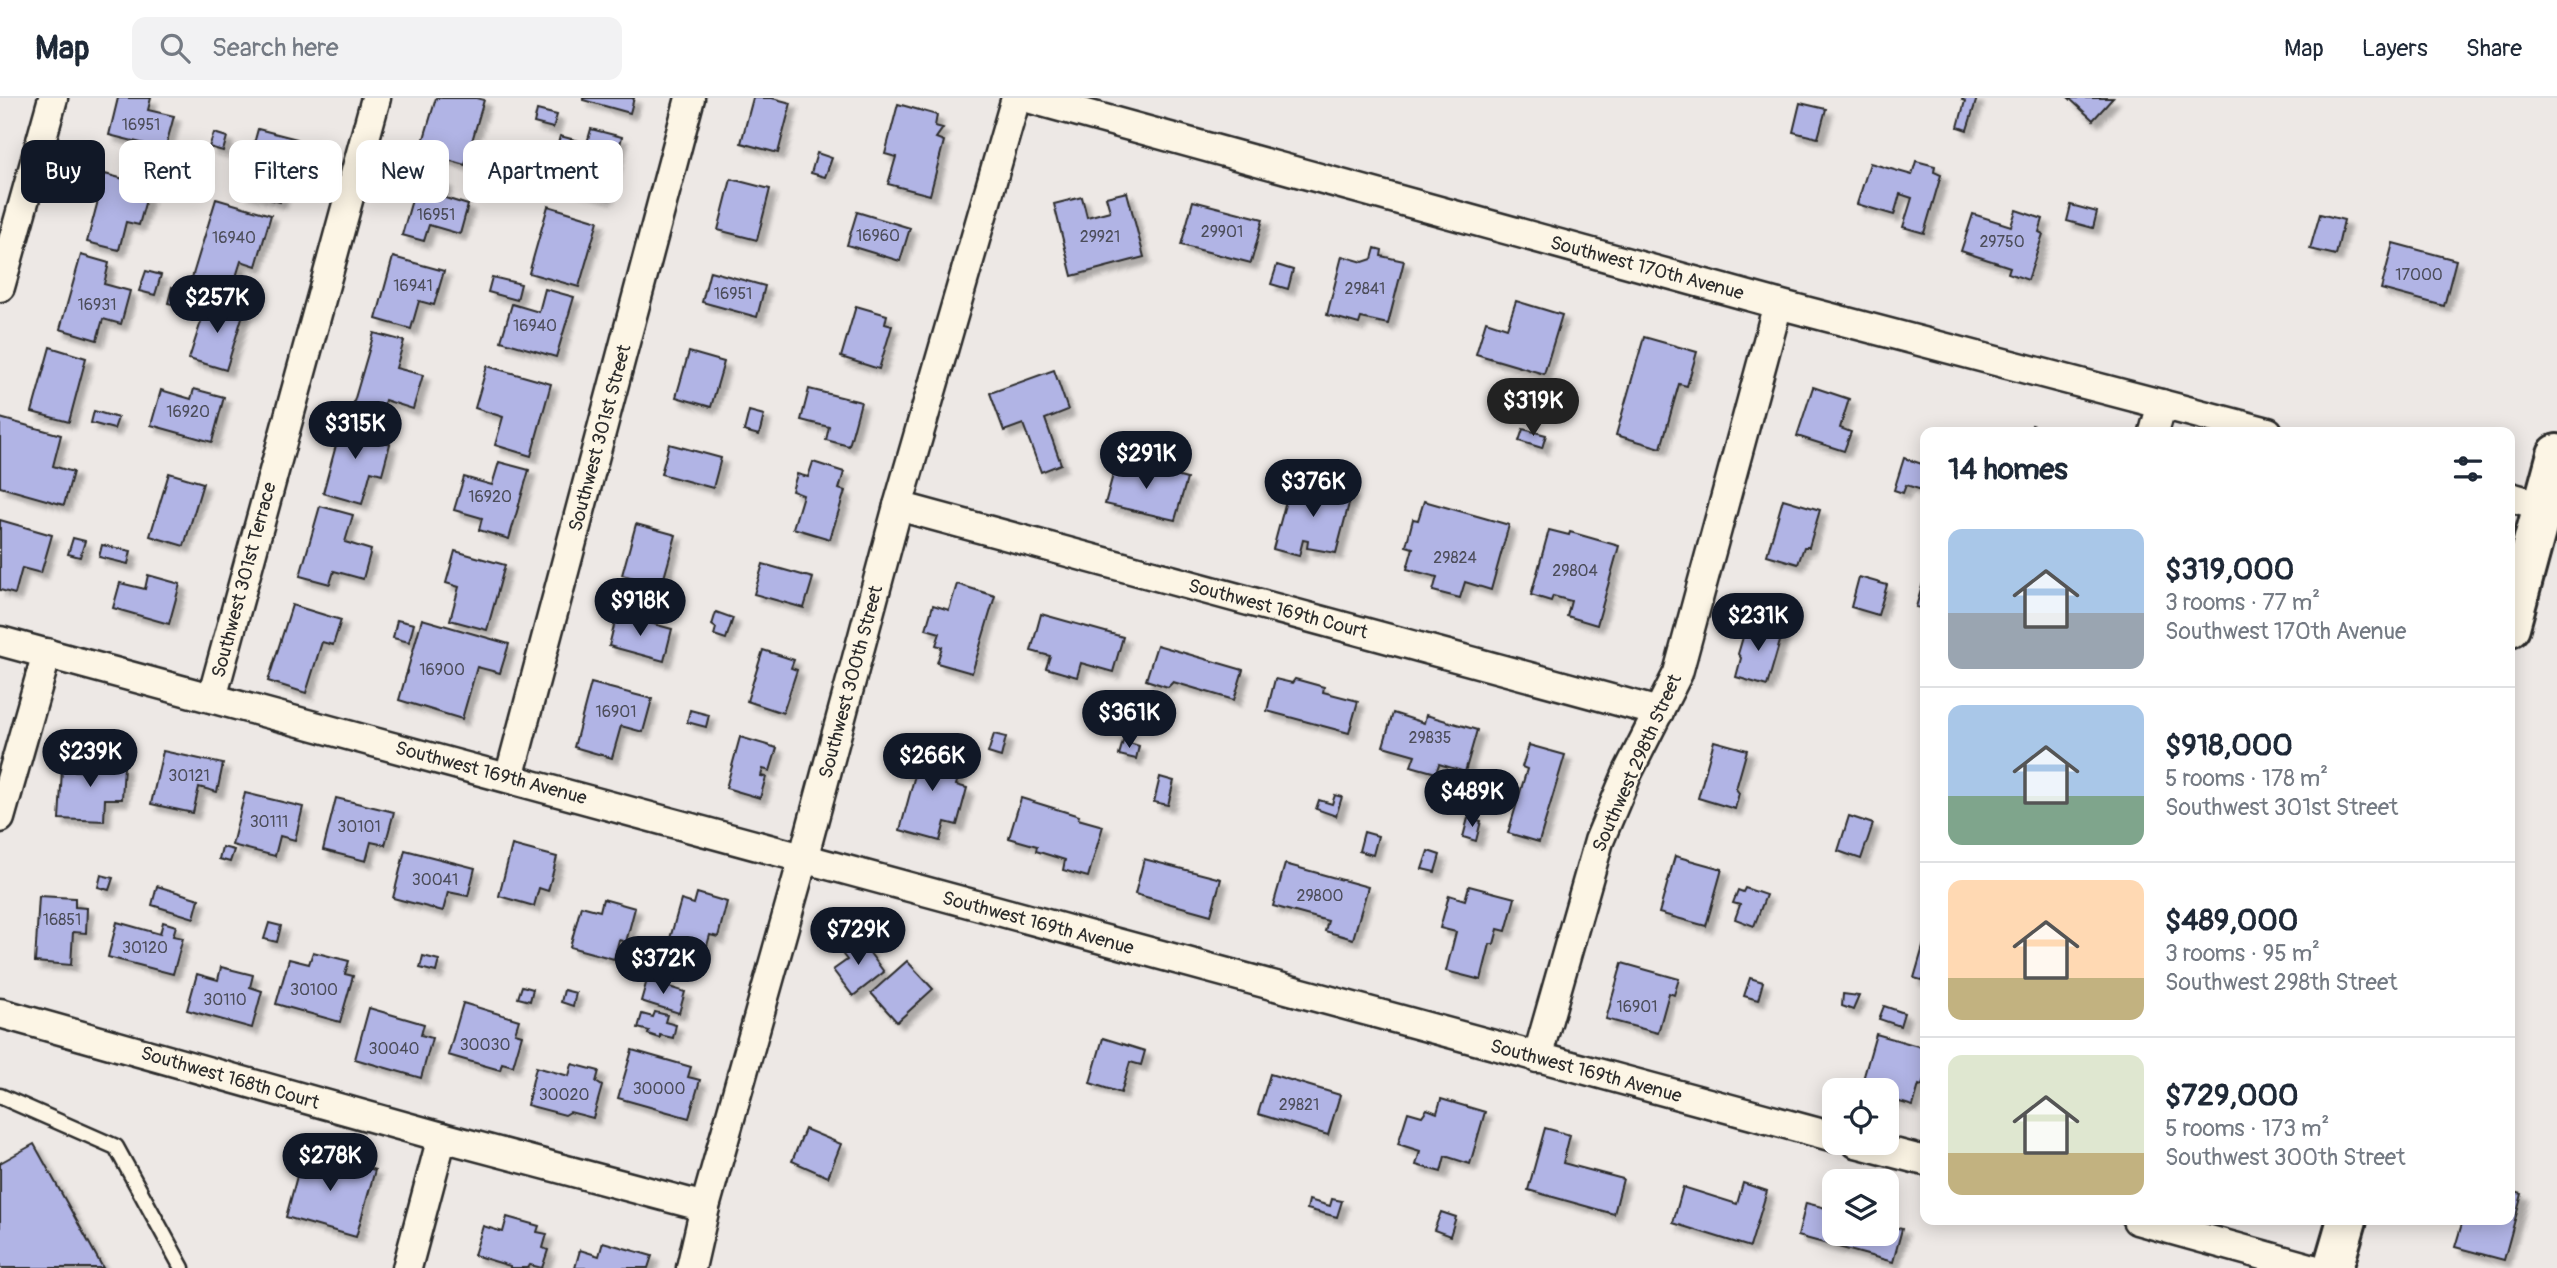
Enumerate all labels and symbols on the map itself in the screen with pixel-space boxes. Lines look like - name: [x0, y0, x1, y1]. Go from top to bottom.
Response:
- house number: 16951: [122, 115, 160, 135]
- house number: 16951: [417, 205, 455, 225]
- house number: 29901: [1201, 222, 1243, 242]
- house number: 16960: [856, 226, 900, 246]
- house number: 29921: [1080, 227, 1120, 247]
- house number: 16940: [212, 228, 256, 248]
- street label: Southwest 170th Avenue: [1548, 231, 1747, 306]
- house number: 29750: [1979, 232, 2025, 252]
- house number: 17000: [2395, 265, 2443, 285]
- pin: $257K: [168, 275, 266, 335]
- house number: 16941: [393, 276, 433, 296]
- house number: 29841: [1345, 279, 1385, 299]
- house number: 16951: [714, 284, 752, 304]
- house number: 16931: [78, 295, 117, 315]
- house number: 16940: [513, 316, 557, 336]
- street label: Southwest 301st Street: [563, 342, 637, 534]
- pin: $319K: [1484, 378, 1582, 438]
- house number: 16920: [166, 402, 210, 422]
- pin: $315K: [306, 402, 404, 461]
- pin: $291K: [1097, 432, 1195, 491]
- pin: $376K: [1264, 460, 1362, 519]
- street label: Southwest 301st Terrace: [206, 479, 282, 680]
- house number: 16920: [468, 487, 512, 507]
- house number: 29824: [1433, 548, 1477, 568]
- house number: 29804: [1552, 561, 1598, 581]
- street label: Southwest 169th Court: [1186, 573, 1371, 645]
- pin: $918K: [591, 578, 689, 638]
- street label: Southwest 300th Street: [814, 583, 888, 781]
- pin: $231K: [1709, 594, 1807, 653]
- house number: 16900: [419, 660, 465, 680]
- street label: Southwest 298th Street: [1587, 670, 1687, 856]
- pin: $361K: [1080, 690, 1178, 750]
- house number: 16901: [596, 702, 637, 722]
- house number: 29835: [1409, 728, 1451, 748]
- pin: $239K: [41, 730, 139, 789]
- pin: $266K: [883, 734, 981, 793]
- street label: Southwest 169th Avenue: [393, 736, 590, 810]
- house number: 30121: [168, 766, 210, 786]
- pin: $489K: [1423, 770, 1521, 829]
- house number: 30111: [250, 812, 288, 832]
- house number: 30101: [337, 817, 381, 837]
- house number: 30041: [412, 870, 458, 890]
- street label: Southwest 169th Avenue: [940, 886, 1137, 960]
- house number: 29800: [1296, 886, 1344, 906]
- pin: $729K: [809, 908, 907, 967]
- house number: 16851: [43, 910, 81, 930]
- pin: $372K: [614, 936, 712, 996]
- house number: 30120: [122, 938, 168, 958]
- house number: 30100: [290, 980, 338, 1000]
- house number: 30110: [203, 990, 247, 1010]
- house number: 16901: [1617, 997, 1658, 1017]
- street label: Southwest 169th Avenue: [1488, 1034, 1685, 1108]
- house number: 30030: [460, 1035, 510, 1055]
- house number: 30040: [369, 1039, 420, 1059]
- street label: Southwest 168th Court: [138, 1041, 322, 1115]
- house number: 30000: [633, 1079, 685, 1099]
- house number: 30020: [539, 1085, 589, 1105]
- house number: 29821: [1279, 1095, 1319, 1115]
- pin: $278K: [281, 1134, 379, 1193]

